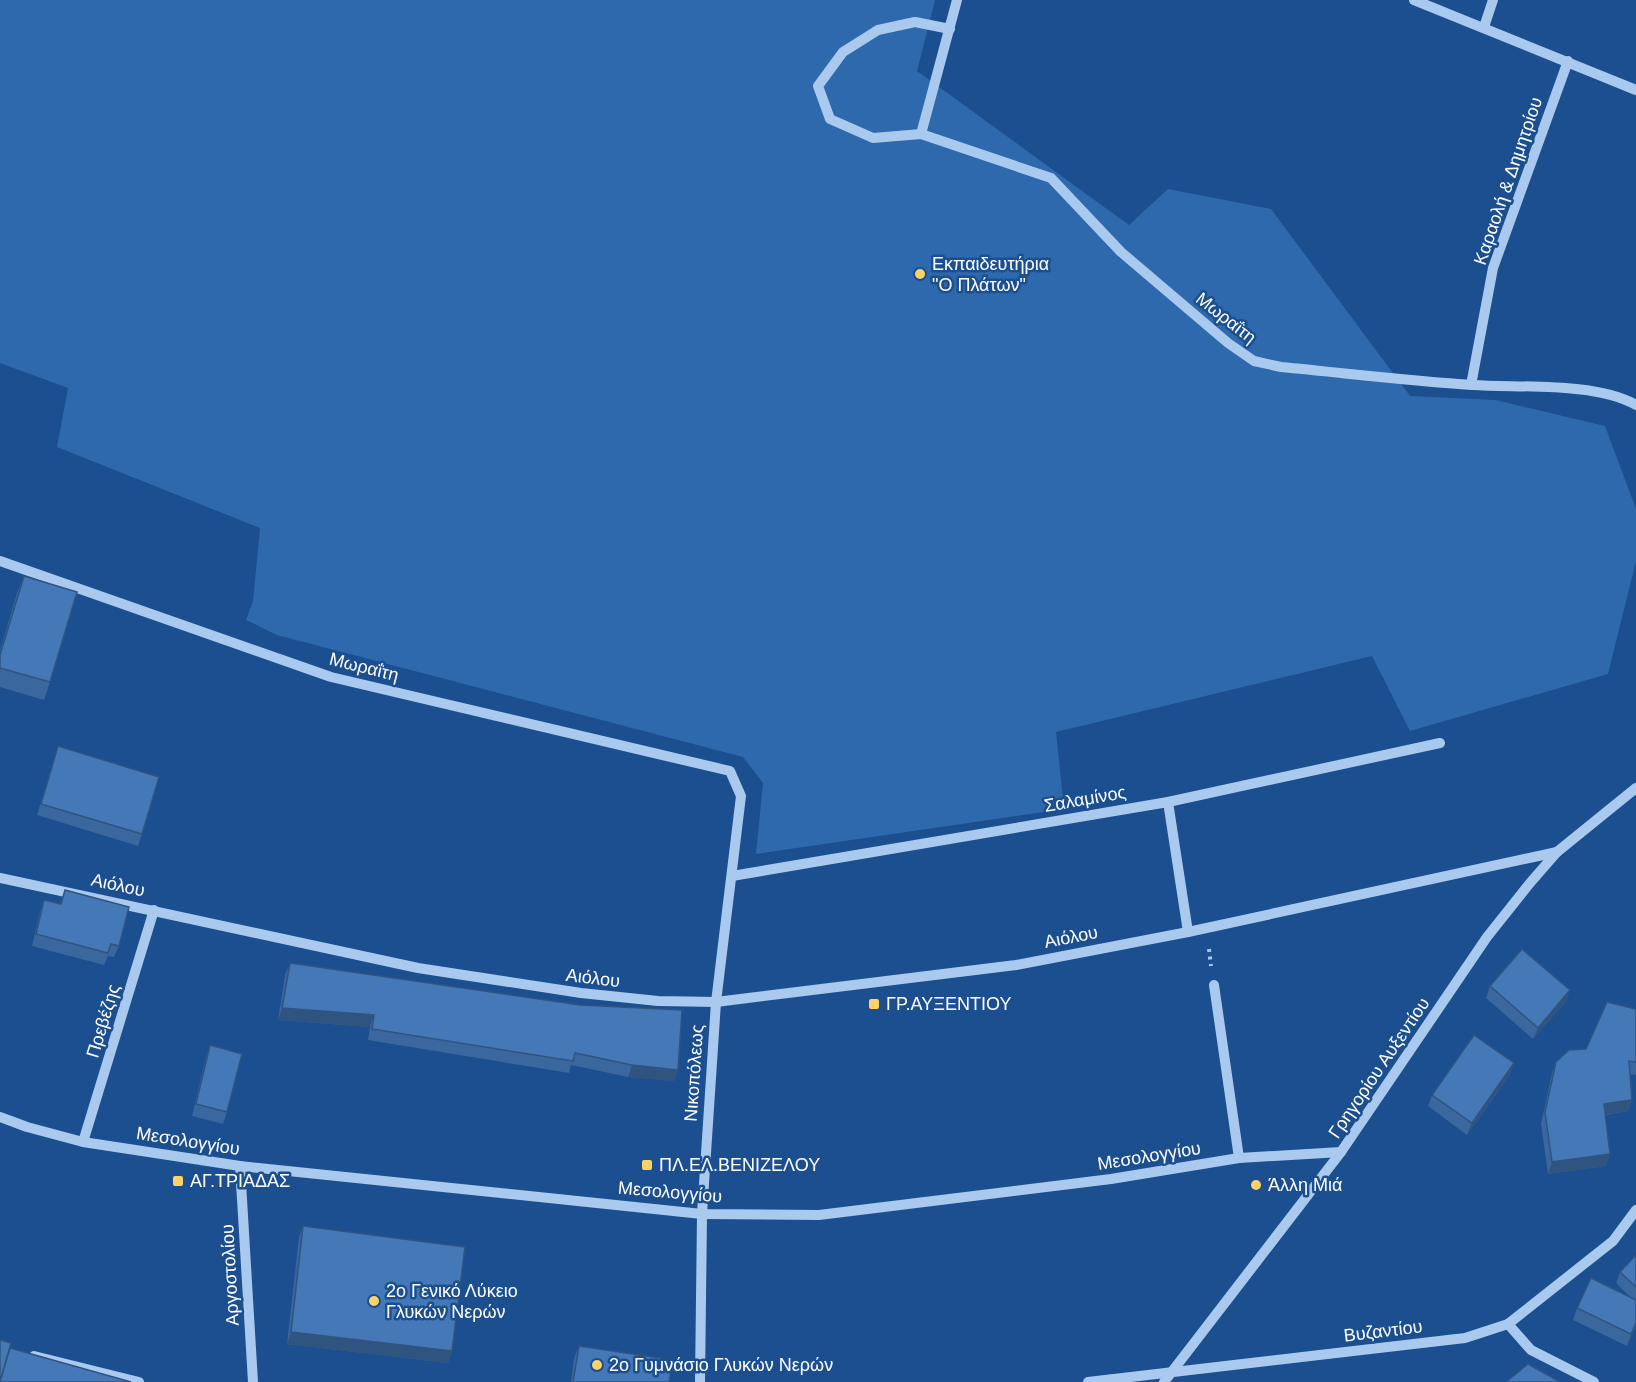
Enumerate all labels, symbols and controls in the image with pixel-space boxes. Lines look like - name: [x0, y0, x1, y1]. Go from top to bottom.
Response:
- street label: Καραολή & Δημητρίου: [1470, 94, 1546, 268]
- place label: Εκπαιδευτήρια "Ο Πλάτων": [932, 254, 1049, 295]
- marker: Εκπαιδευτήρια "Ο Πλάτων": [913, 267, 927, 281]
- street label: Μωραΐτη: [1192, 288, 1260, 348]
- street label: Μωραΐτη: [327, 649, 401, 685]
- street label: Σαλαμίνος: [1043, 782, 1128, 816]
- street label: Αιόλου: [89, 870, 147, 900]
- street label: Αιόλου: [1042, 922, 1100, 952]
- street label: Αιόλου: [565, 965, 621, 991]
- street label: Πρεβέζης: [82, 981, 124, 1060]
- place label: ΓΡ.ΑΥΞΕΝΤΙΟΥ: [886, 994, 1011, 1014]
- street label: Γρηγορίου Αυξεντίου: [1325, 994, 1433, 1142]
- marker: ΓΡ.ΑΥΞΕΝΤΙΟΥ: [867, 997, 881, 1011]
- street label: Νικοπόλεως: [681, 1023, 707, 1122]
- street label: Μεσολογγίου: [135, 1123, 241, 1159]
- street label: Μεσολογγίου: [1096, 1138, 1202, 1174]
- place label: ΠΛ.ΕΛ.ΒΕΝΙΖΕΛΟΥ: [659, 1155, 820, 1175]
- marker: ΠΛ.ΕΛ.ΒΕΝΙΖΕΛΟΥ: [640, 1158, 654, 1172]
- place label: ΑΓ.ΤΡΙΑΔΑΣ: [190, 1171, 290, 1191]
- marker: ΑΓ.ΤΡΙΑΔΑΣ: [171, 1174, 185, 1188]
- place label: Άλλη Μιά: [1268, 1175, 1342, 1195]
- street label: Μεσολογγίου: [617, 1177, 723, 1207]
- marker: Άλλη Μιά: [1249, 1178, 1263, 1192]
- street label: Αργοστολίου: [217, 1224, 243, 1326]
- place label: 2ο Γενικό Λύκειο Γλυκών Νερών: [386, 1281, 518, 1322]
- marker: 2ο Γενικό Λύκειο Γλυκών Νερών: [367, 1294, 381, 1308]
- street label: Βυζαντίου: [1343, 1316, 1423, 1346]
- place label: 2ο Γυμνάσιο Γλυκών Νερών: [609, 1355, 833, 1375]
- marker: 2ο Γυμνάσιο Γλυκών Νερών: [590, 1358, 604, 1372]

